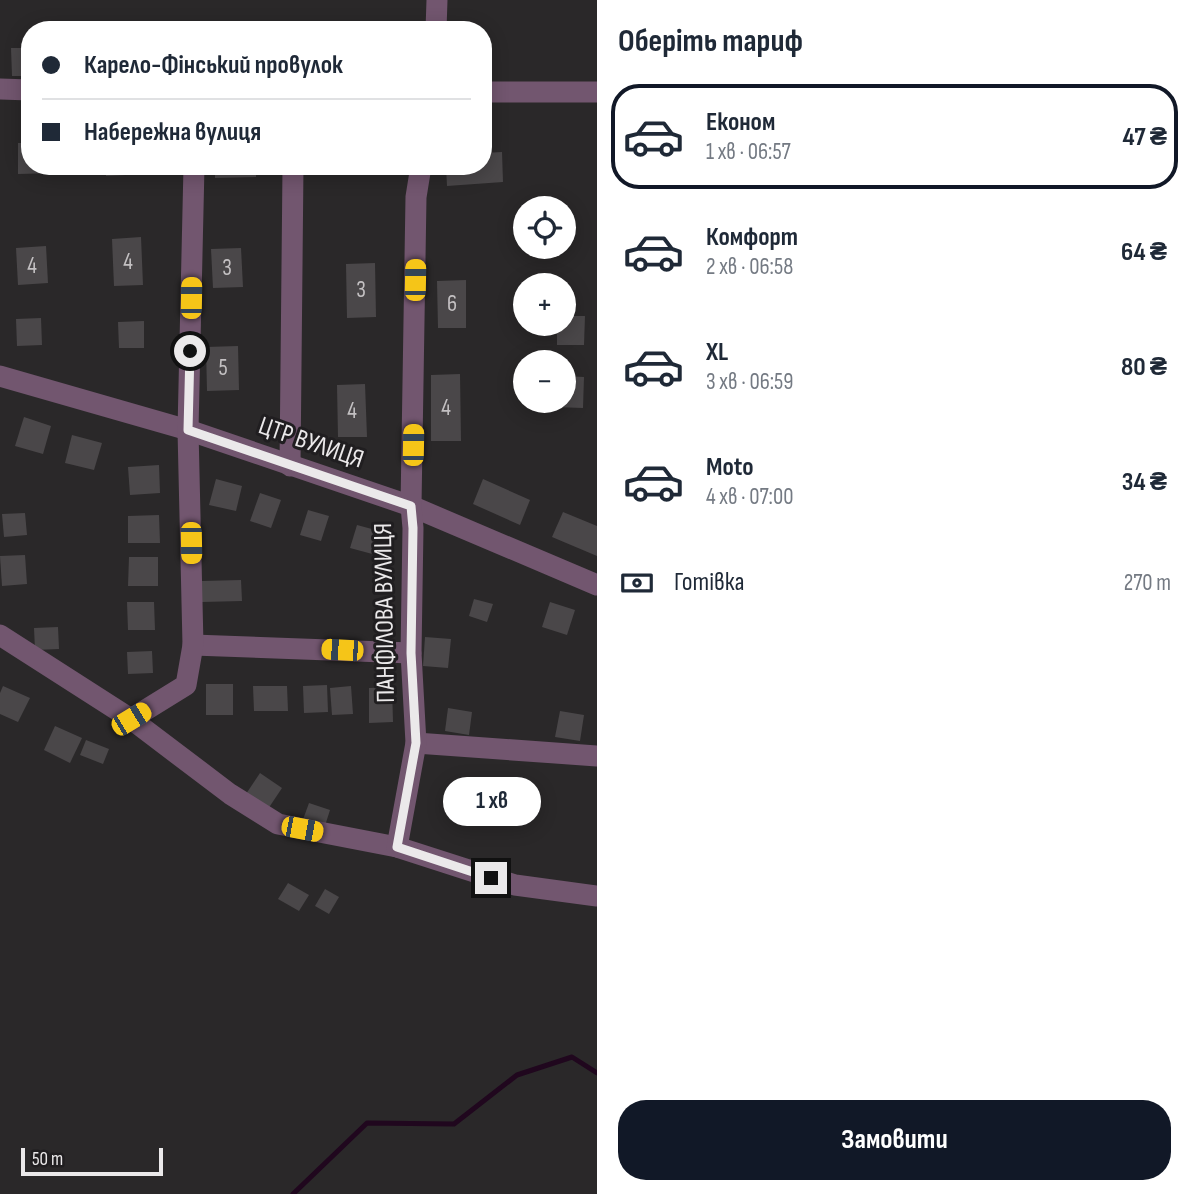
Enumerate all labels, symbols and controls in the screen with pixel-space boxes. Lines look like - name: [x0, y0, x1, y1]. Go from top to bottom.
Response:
- text: Оберіть тариф: [618, 22, 803, 61]
- text: Карело-Фінський провулок: [84, 50, 343, 81]
- icon: car: [622, 105, 685, 168]
- text: Економ: [706, 107, 775, 138]
- text: Набережна вулиця: [84, 117, 261, 148]
- text: 47 ₴: [1123, 122, 1167, 153]
- text: 1 хв · 06:57: [706, 138, 791, 166]
- map controls: [513, 196, 576, 413]
- button: locate: [513, 196, 576, 259]
- icon: car: [622, 220, 685, 283]
- text: Комфорт: [706, 222, 798, 253]
- text: 64 ₴: [1121, 237, 1167, 268]
- house number: 4: [123, 248, 133, 276]
- house number: 4: [27, 252, 37, 280]
- text: 2 хв · 06:58: [706, 253, 793, 281]
- house number: 3: [222, 254, 232, 282]
- car: [405, 259, 426, 301]
- button: +: [513, 273, 576, 336]
- house number: 3: [356, 276, 366, 304]
- car: [181, 277, 202, 319]
- house number: 6: [447, 290, 457, 318]
- route start: [174, 335, 206, 367]
- icon: car: [622, 335, 685, 398]
- text: XL: [706, 337, 728, 368]
- button: −: [513, 350, 576, 413]
- text: 80 ₴: [1121, 352, 1167, 383]
- house number: 5: [218, 354, 228, 382]
- text: 3 хв · 06:59: [706, 368, 793, 396]
- house number: 4: [441, 394, 451, 422]
- house number: 4: [347, 397, 357, 425]
- street label: ЦТР ВУЛИЦЯ: [254, 411, 368, 475]
- car: [403, 424, 424, 466]
- icon: car: [622, 450, 685, 513]
- text: Moto: [706, 452, 754, 483]
- text: 34 ₴: [1122, 467, 1167, 498]
- text: 4 хв · 07:00: [706, 483, 793, 511]
- car: [181, 522, 202, 564]
- street label: ПАНФІЛОВА ВУЛИЦЯ: [368, 523, 402, 703]
- icon: cash: [618, 564, 656, 602]
- text: Готівка: [674, 567, 745, 598]
- text: 270 m: [1124, 569, 1171, 597]
- car: [321, 638, 364, 662]
- car: [108, 699, 155, 739]
- callout: 1 хв: [442, 776, 540, 826]
- text: 1 хв: [476, 787, 508, 815]
- car: [280, 815, 325, 843]
- route end: [475, 862, 507, 894]
- button: Замовити: [618, 1100, 1171, 1180]
- scale bar: [21, 1145, 163, 1177]
- text: 50 m: [32, 1148, 63, 1171]

